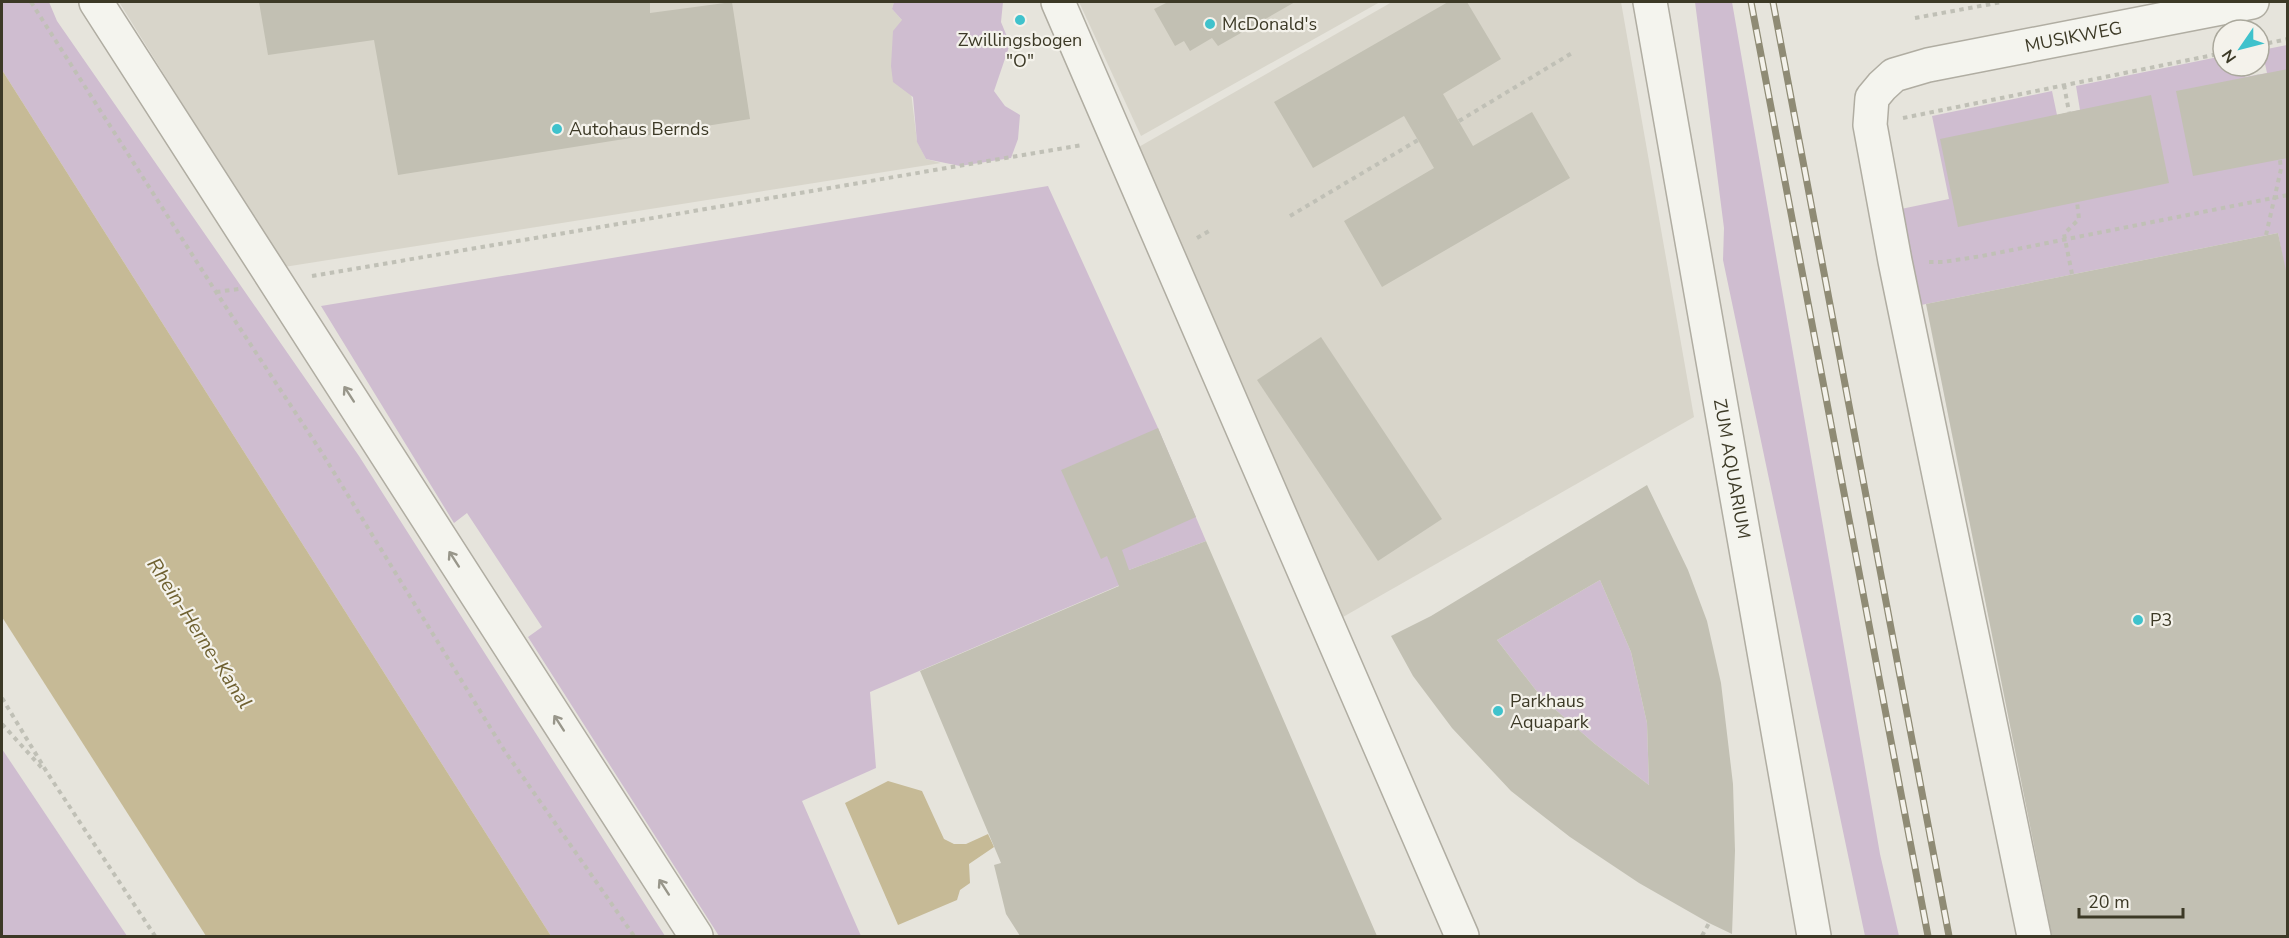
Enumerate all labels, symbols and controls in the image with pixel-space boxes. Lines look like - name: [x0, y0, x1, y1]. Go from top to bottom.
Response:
- place label: McDonald's: [1222, 12, 1317, 36]
- marker: Zwillingsbogen "O": [1013, 13, 1027, 27]
- street label: MUSIKWEG: [2023, 16, 2124, 58]
- marker: McDonald's: [1203, 17, 1217, 31]
- north arrow: [2211, 18, 2271, 78]
- place label: Zwillingsbogen "O": [958, 28, 1082, 73]
- text: N: [2217, 45, 2242, 67]
- place label: Autohaus Bernds: [569, 117, 709, 141]
- marker: Autohaus Bernds: [550, 122, 564, 136]
- one-way arrow: [342, 386, 355, 403]
- street label: ZUM AQUARIUM: [1708, 397, 1756, 541]
- one-way arrow: [448, 551, 460, 568]
- water label: Rhein-Herne-Kanal: [141, 553, 258, 714]
- place label: P3: [2150, 608, 2172, 632]
- marker: P3: [2131, 613, 2145, 627]
- place label: Parkhaus Aquapark: [1510, 689, 1590, 734]
- marker: Parkhaus Aquapark: [1491, 704, 1505, 718]
- one-way arrow: [553, 715, 565, 732]
- one-way arrow: [658, 879, 670, 896]
- scale bar: [2079, 881, 2182, 919]
- text: 20 m: [2088, 890, 2130, 914]

